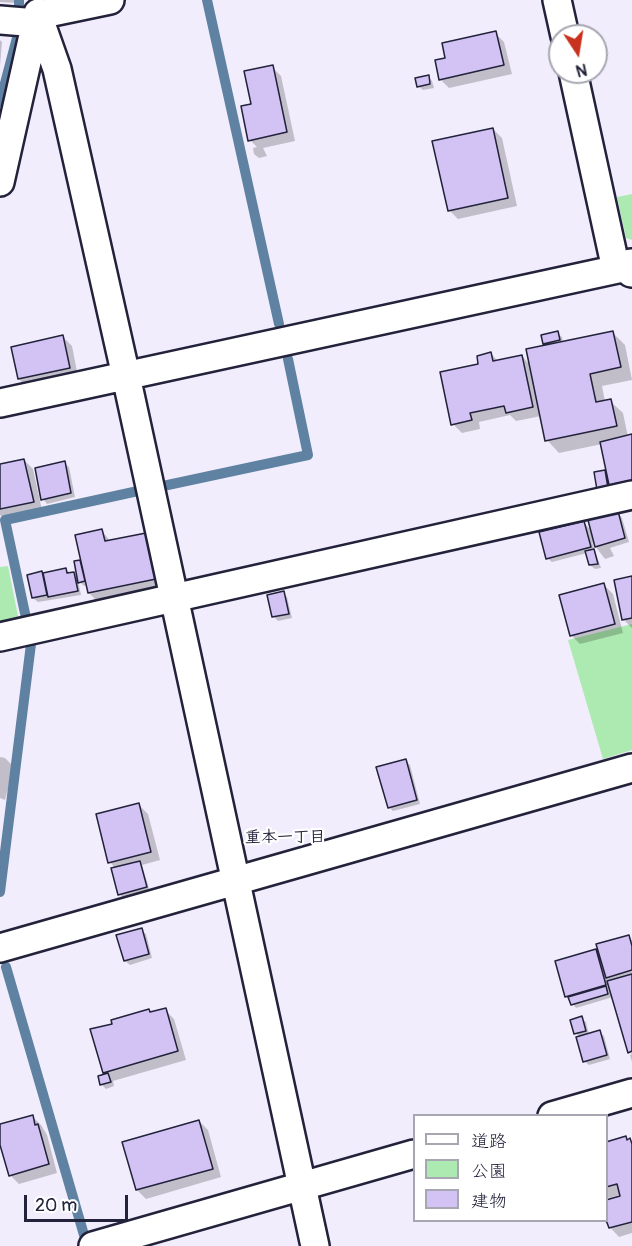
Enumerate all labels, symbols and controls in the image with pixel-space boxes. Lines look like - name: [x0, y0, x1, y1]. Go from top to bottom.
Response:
- north arrow: [548, 24, 608, 84]
- text: N: [574, 59, 589, 81]
- district label: 重本一丁目: [245, 828, 325, 848]
- legend: [413, 1114, 608, 1222]
- text: 道路: [471, 1130, 507, 1153]
- text: 公園: [471, 1160, 507, 1183]
- scale bar: [27, 1183, 130, 1221]
- text: 建物: [471, 1190, 507, 1213]
- text: 20 m: [35, 1194, 77, 1217]

